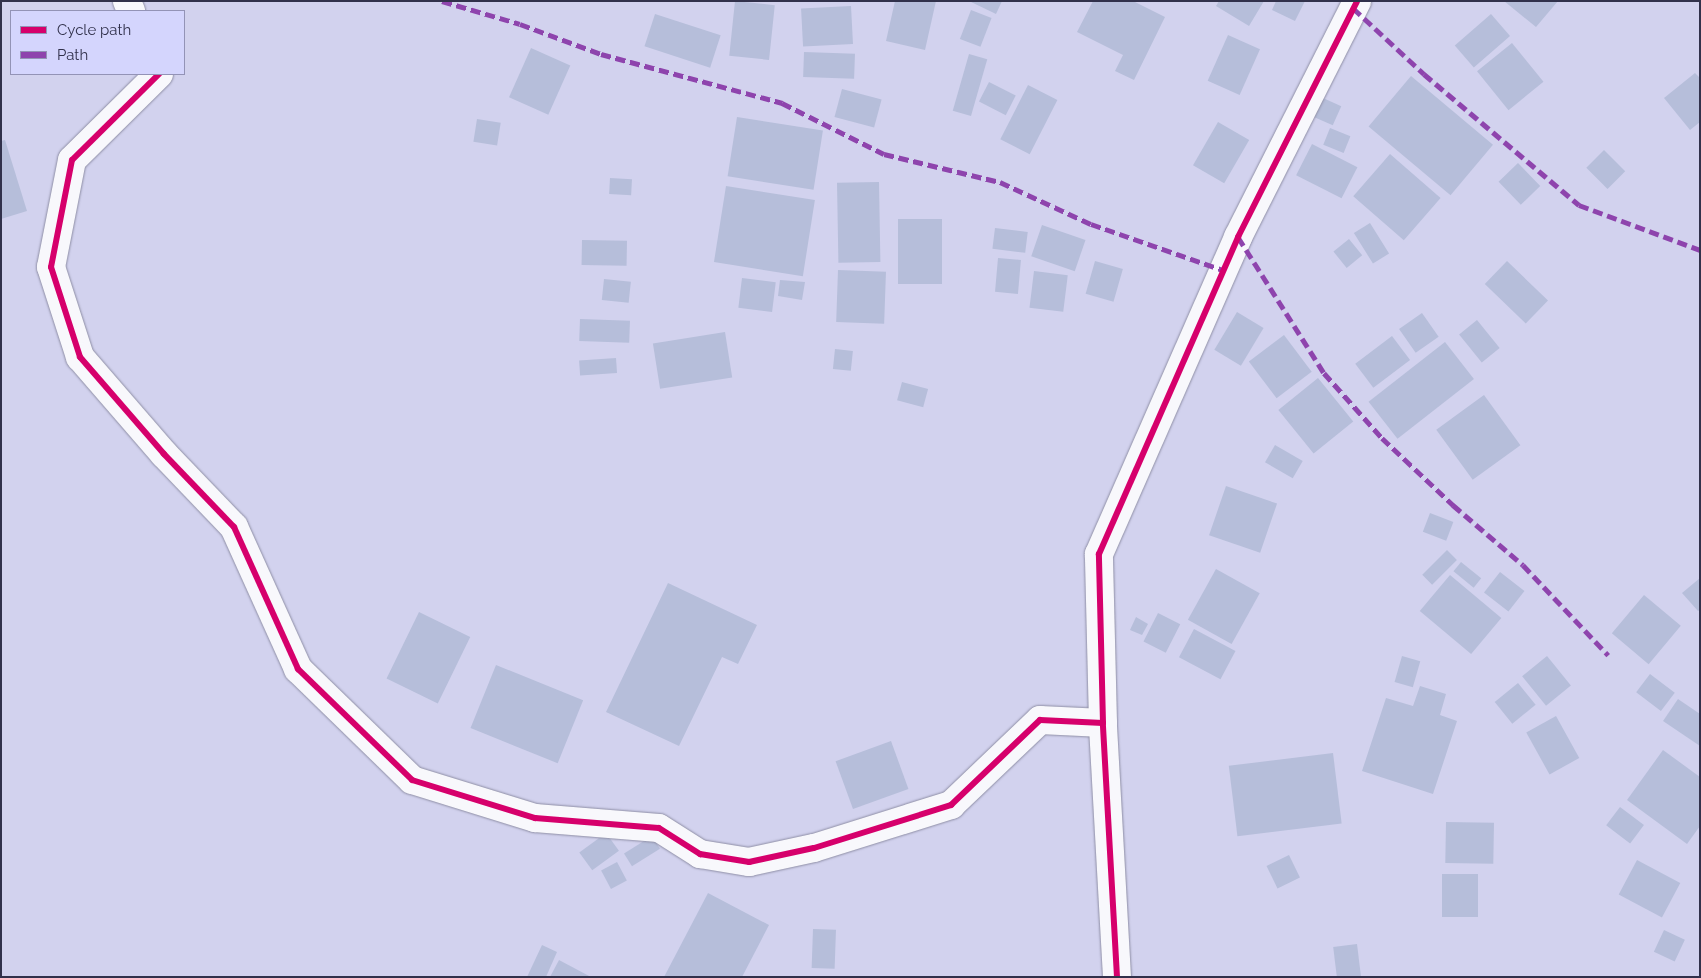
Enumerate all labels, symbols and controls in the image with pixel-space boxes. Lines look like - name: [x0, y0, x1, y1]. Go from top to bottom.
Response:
- legend: [10, 10, 185, 75]
- text: Cycle path: [57, 21, 131, 39]
- text: Path: [57, 46, 88, 64]

